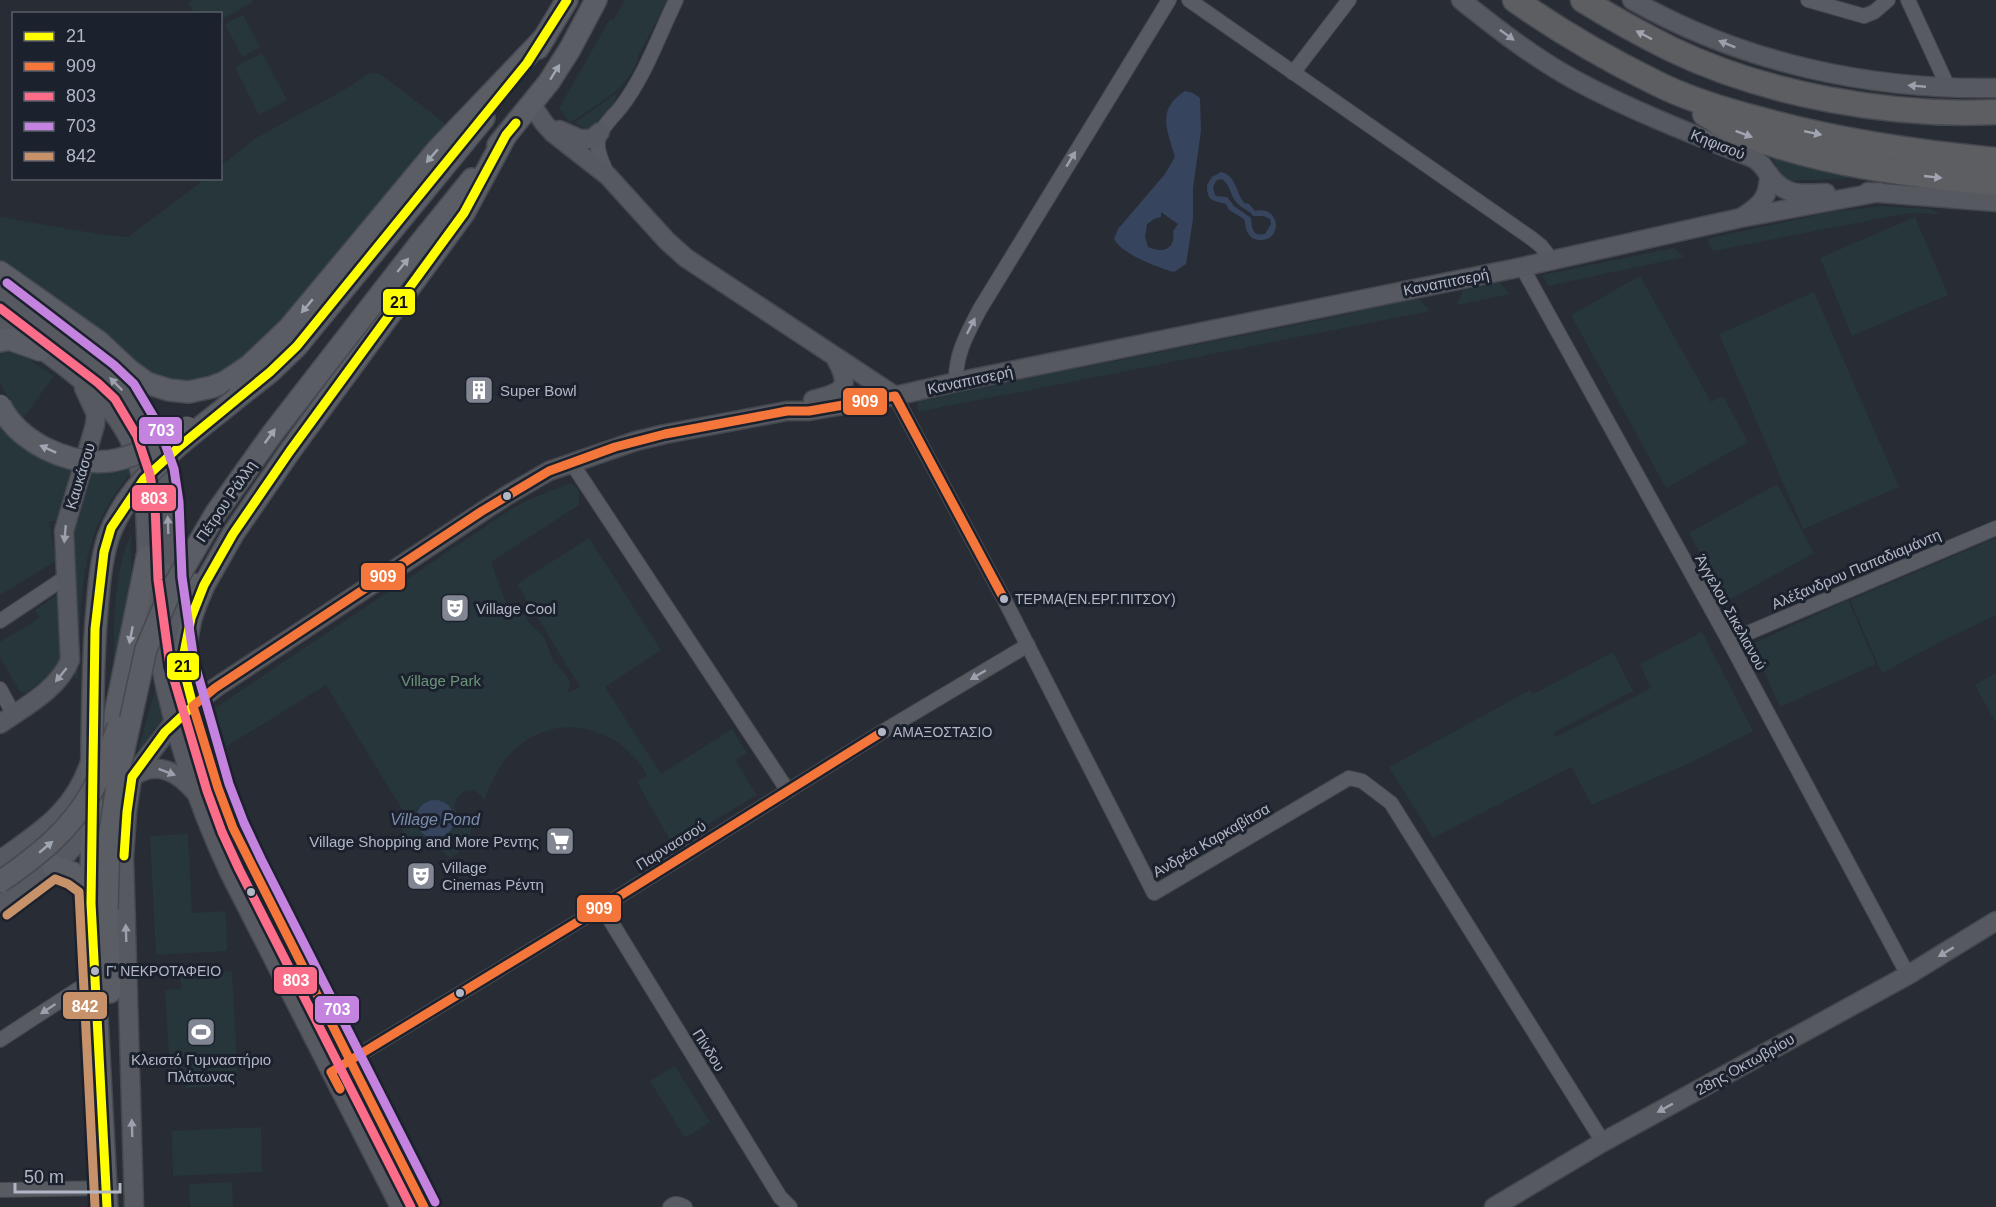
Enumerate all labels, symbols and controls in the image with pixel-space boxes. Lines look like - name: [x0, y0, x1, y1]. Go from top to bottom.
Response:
- legend: [12, 12, 222, 180]
- text: 21: [66, 26, 86, 46]
- one-way arrow: [1500, 29, 1515, 41]
- one-way arrow: [1636, 30, 1653, 40]
- one-way arrow: [1718, 39, 1736, 48]
- text: 909: [66, 56, 96, 76]
- one-way arrow: [549, 64, 560, 80]
- one-way arrow: [1907, 81, 1926, 91]
- text: 803: [66, 86, 96, 106]
- text: 703: [66, 116, 96, 136]
- street label: Κηφισού: [1688, 125, 1748, 163]
- one-way arrow: [1803, 129, 1822, 138]
- one-way arrow: [1735, 130, 1753, 139]
- text: 842: [66, 146, 96, 166]
- one-way arrow: [426, 148, 439, 163]
- one-way arrow: [1066, 151, 1077, 167]
- one-way arrow: [1924, 172, 1943, 182]
- one-way arrow: [396, 258, 408, 273]
- street label: Καναπιτσερή: [1402, 265, 1490, 299]
- line badge: 21: [382, 288, 416, 316]
- text: 21: [390, 294, 408, 311]
- one-way arrow: [301, 298, 314, 314]
- one-way arrow: [966, 318, 976, 335]
- street label: Καναπιτσερή: [926, 363, 1014, 397]
- building icon: Super Bowl: [463, 374, 495, 406]
- one-way arrow: [109, 376, 123, 391]
- place label: Super Bowl: [500, 382, 577, 399]
- line badge: 909: [842, 387, 888, 416]
- text: 909: [852, 393, 878, 410]
- line badge: 703: [138, 416, 183, 445]
- text: 703: [148, 422, 174, 439]
- one-way arrow: [264, 428, 277, 444]
- street label: Καυκάσου: [62, 441, 98, 511]
- one-way arrow: [39, 444, 57, 454]
- street label: Πέτρου Ράλλη: [192, 457, 260, 545]
- line badge: 803: [131, 484, 177, 512]
- text: 803: [141, 490, 167, 507]
- unlabelled marker: [501, 490, 513, 502]
- one-way arrow: [163, 515, 173, 534]
- one-way arrow: [60, 524, 69, 543]
- street label: Αλέξανδρου Παπαδιαμάντη: [1769, 526, 1943, 612]
- street label: Άγγελου Σικελιανού: [1692, 551, 1770, 673]
- line badge: 909: [360, 562, 406, 591]
- text: 909: [370, 568, 396, 585]
- place label: ΤΕΡΜΑ(ΕΝ.ΕΡΓ.ΠΙΤΣΟΥ): [1015, 591, 1176, 607]
- theatre icon: Village Cool: [439, 592, 471, 624]
- marker: ΤΕΡΜΑ(ΕΝ.ΕΡΓ.ΠΙΤΣΟΥ): [998, 593, 1010, 605]
- place label: Village Cool: [476, 600, 556, 617]
- one-way arrow: [126, 626, 135, 645]
- line badge: 21: [166, 652, 200, 681]
- text: 21: [174, 658, 192, 675]
- one-way arrow: [56, 667, 68, 682]
- one-way arrow: [970, 670, 986, 681]
- park label: Village Park: [401, 672, 481, 689]
- place label: ΑΜΑΞΟΣΤΑΣΙΟ: [893, 724, 992, 740]
- marker: ΑΜΑΞΟΣΤΑΣΙΟ: [876, 726, 888, 738]
- one-way arrow: [159, 767, 177, 777]
- street label: Ανδρέα Καρκαβίτσα: [1149, 799, 1273, 880]
- water label: Village Pond: [390, 811, 481, 828]
- street label: Παρνασσού: [633, 817, 709, 873]
- supermarket icon: Village Shopping and More Ρεντης: [544, 825, 576, 857]
- place label: Village Shopping and More Ρεντης: [309, 833, 539, 850]
- one-way arrow: [38, 841, 53, 854]
- place label: Village Cinemas Ρέντη: [442, 859, 544, 893]
- theatre icon: Village Cinemas Ρέντη: [405, 860, 437, 892]
- unlabelled marker: [245, 886, 257, 898]
- line badge: 909: [576, 894, 622, 923]
- text: 909: [586, 900, 612, 917]
- one-way arrow: [121, 923, 130, 942]
- one-way arrow: [1938, 946, 1954, 957]
- place label: Γ' ΝΕΚΡΟΤΑΦΕΙΟ: [106, 963, 221, 979]
- marker: Γ' ΝΕΚΡΟΤΑΦΕΙΟ: [89, 965, 101, 977]
- line badge: 803: [273, 966, 318, 995]
- text: 803: [283, 972, 309, 989]
- unlabelled marker: [454, 987, 466, 999]
- line badge: 842: [62, 991, 108, 1020]
- line badge: 703: [314, 995, 360, 1024]
- text: 842: [72, 998, 98, 1015]
- text: 703: [324, 1001, 350, 1018]
- one-way arrow: [40, 1003, 56, 1015]
- sports icon: Κλειστό Γυμναστήριο Πλάτωνας: [185, 1016, 217, 1048]
- street label: Πίνδου: [689, 1026, 729, 1074]
- street label: 28ης Οκτωβρίου: [1693, 1030, 1797, 1098]
- place label: Κλειστό Γυμναστήριο Πλάτωνας: [131, 1051, 271, 1085]
- one-way arrow: [1657, 1103, 1674, 1113]
- one-way arrow: [127, 1118, 137, 1137]
- scale bar: [15, 1156, 120, 1194]
- text: 50 m: [24, 1167, 64, 1187]

